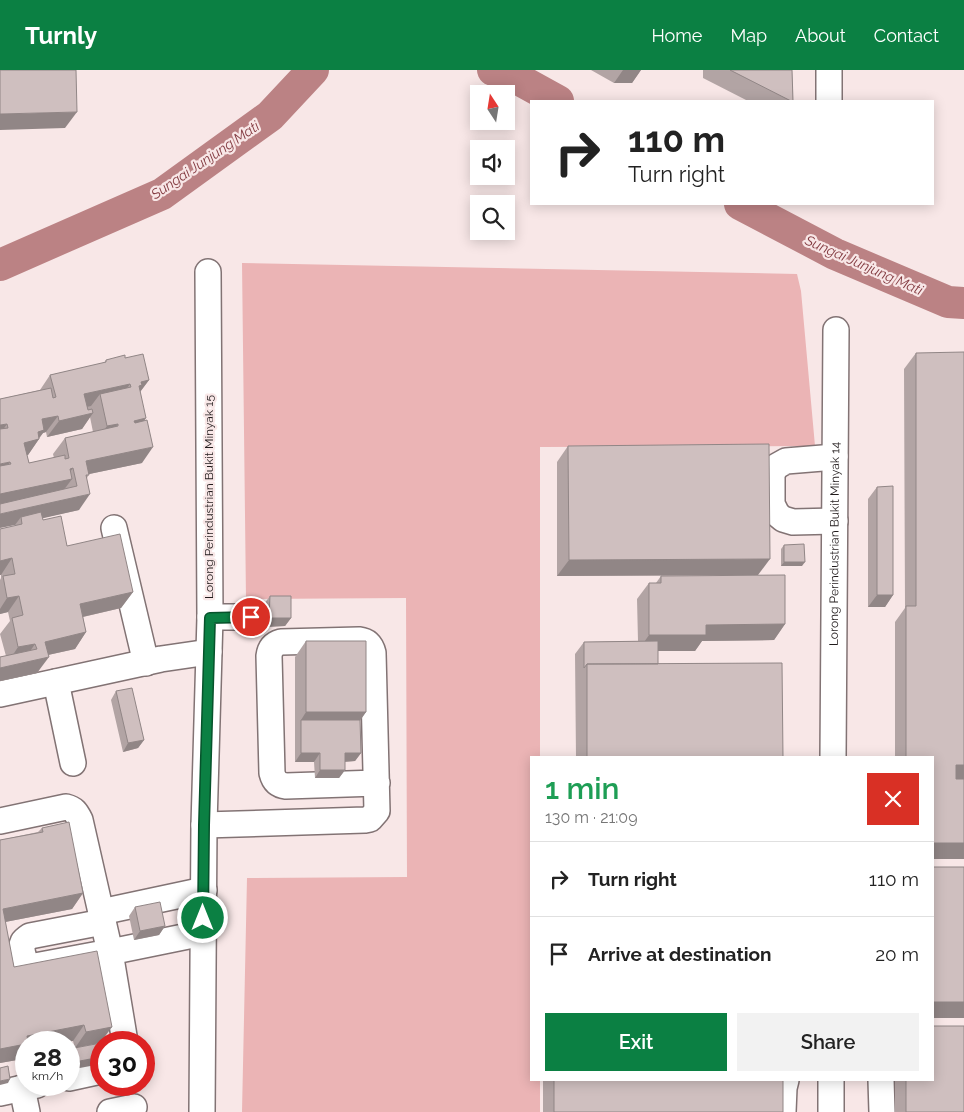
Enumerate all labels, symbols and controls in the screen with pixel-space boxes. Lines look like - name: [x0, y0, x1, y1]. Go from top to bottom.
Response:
- text: Turnly: [25, 21, 97, 50]
- text: Home: [651, 25, 702, 46]
- text: Map: [730, 25, 767, 46]
- text: About: [795, 25, 846, 46]
- text: Contact: [874, 25, 939, 46]
- north arrow: [470, 85, 515, 130]
- map controls: [470, 85, 515, 240]
- water label: Sungai Junjung Mati: [147, 117, 263, 203]
- text: 110 m: [628, 119, 725, 160]
- icon: right: [545, 120, 610, 185]
- button: sound: [470, 140, 515, 185]
- text: Turn right: [628, 161, 725, 187]
- button: search: [470, 195, 515, 240]
- water label: Sungai Junjung Mati: [802, 231, 926, 299]
- street label: Lorong Perindustrian Bukit Minyak 15: [202, 395, 216, 599]
- street label: Lorong Perindustrian Bukit Minyak 14: [827, 441, 842, 646]
- pin: [230, 596, 272, 638]
- icon: arrive: [237, 603, 265, 631]
- text: 1 min: [545, 771, 620, 806]
- button: close: [867, 773, 919, 825]
- text: 130 m · 21:09: [545, 808, 638, 827]
- icon: right: [545, 865, 573, 893]
- text: Turn right: [588, 868, 677, 890]
- text: 110 m: [869, 868, 919, 890]
- position arrow: [176, 891, 228, 943]
- icon: arrive: [545, 940, 573, 968]
- text: Arrive at destination: [588, 943, 772, 965]
- text: 20 m: [875, 943, 919, 965]
- button: Exit: [545, 1013, 727, 1071]
- button: Share: [737, 1013, 919, 1071]
- speed limit sign: 30: [90, 1031, 155, 1096]
- text: 28: [33, 1042, 62, 1072]
- text: km/h: [32, 1069, 63, 1083]

